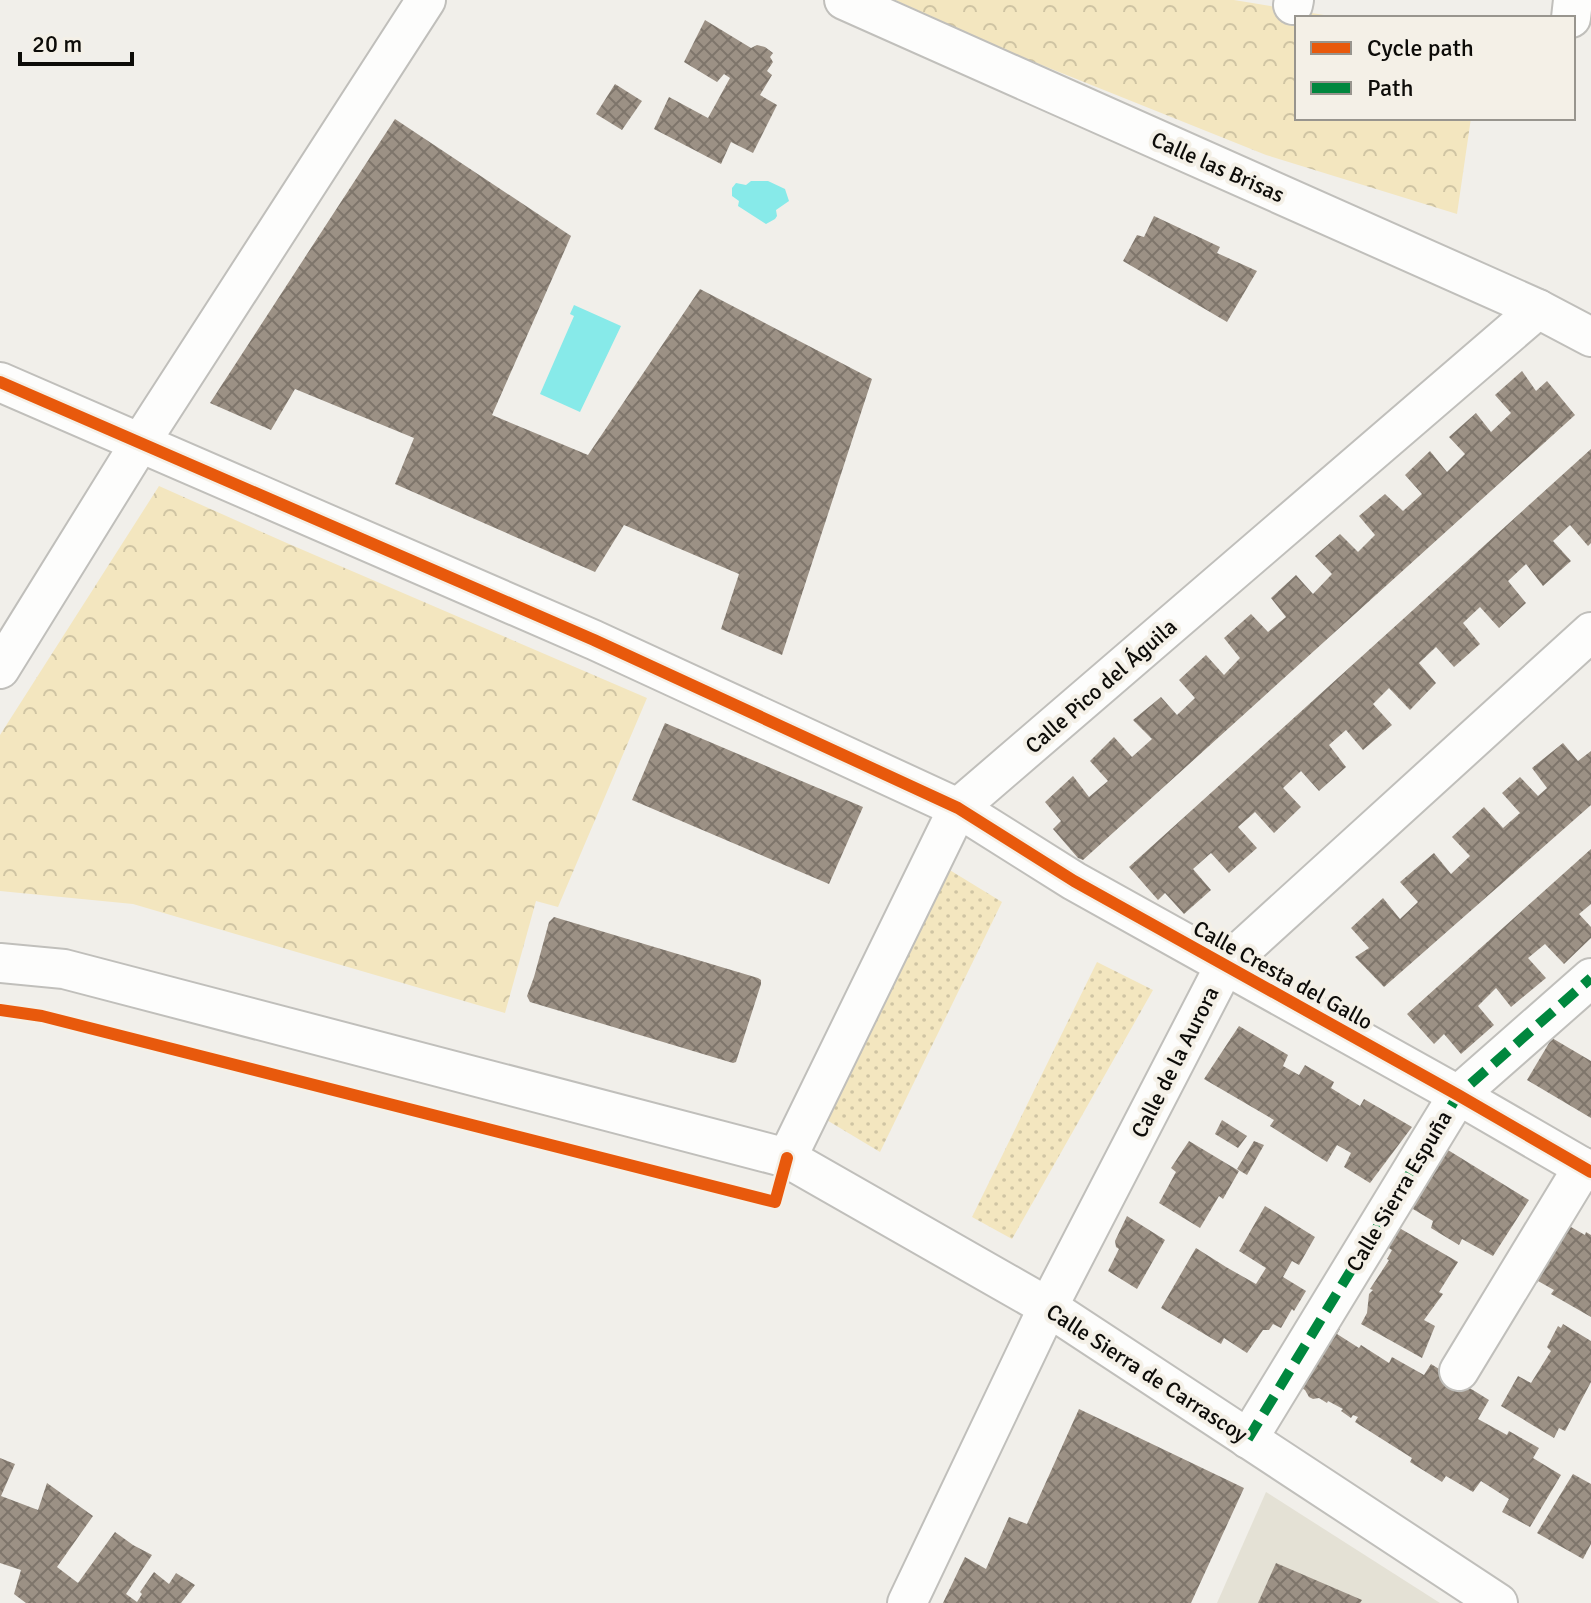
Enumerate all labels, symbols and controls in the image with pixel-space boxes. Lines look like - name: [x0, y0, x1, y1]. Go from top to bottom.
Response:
- scale bar: [20, 16, 132, 66]
- legend: [1295, 16, 1575, 120]
- text: 20 m: [32, 29, 82, 59]
- text: Cycle path: [1367, 33, 1474, 63]
- text: Path: [1367, 73, 1413, 103]
- street label: Calle las Brisas: [1147, 126, 1289, 208]
- street label: Calle Pico del Águila: [1020, 613, 1182, 759]
- street label: Calle Cresta del Gallo: [1189, 914, 1377, 1036]
- street label: Calle de la Aurora: [1125, 982, 1225, 1142]
- street label: Calle Sierra Espuña: [1340, 1106, 1458, 1276]
- street label: Calle Sierra de Carrascoy: [1041, 1298, 1253, 1448]

